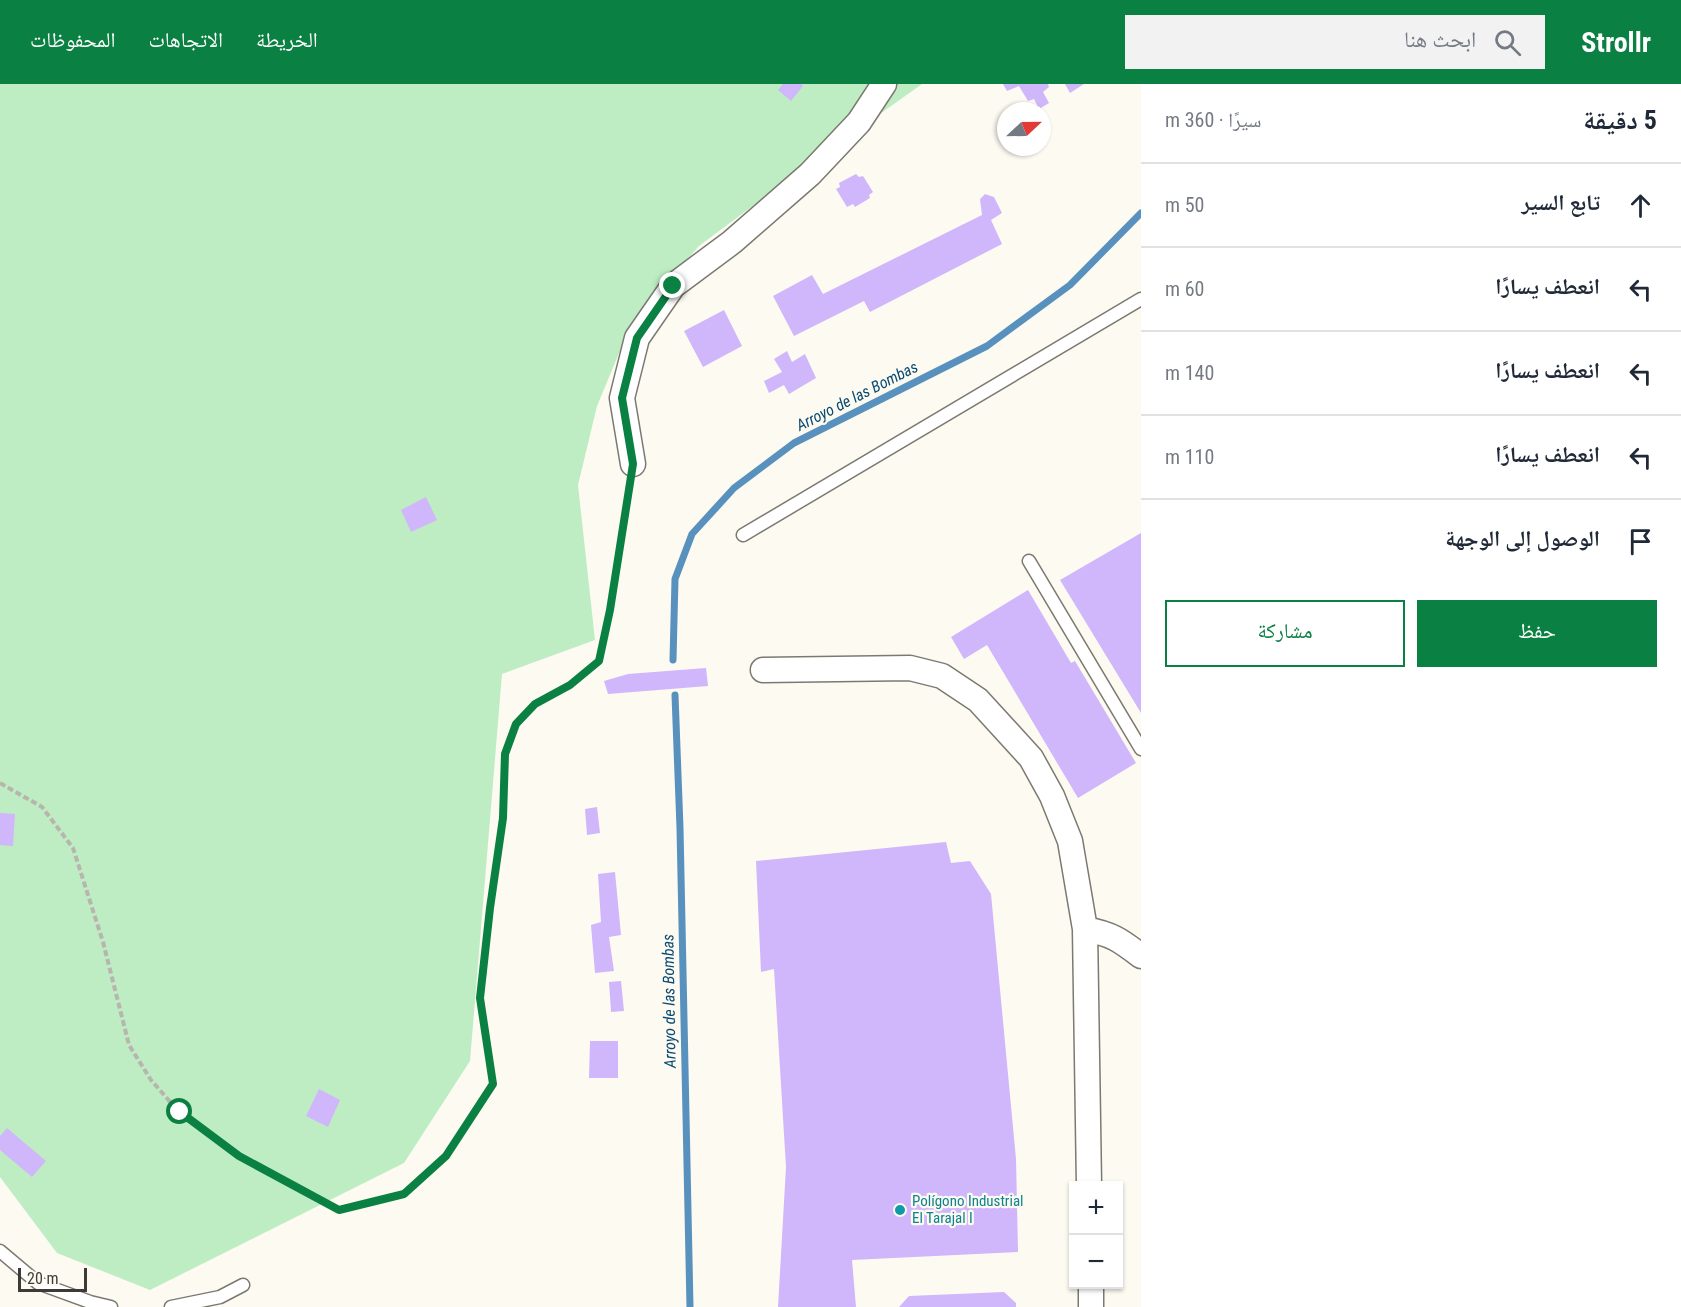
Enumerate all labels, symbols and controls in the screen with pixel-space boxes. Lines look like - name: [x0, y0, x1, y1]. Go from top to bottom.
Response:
- search box: [1125, 15, 1545, 69]
- icon: search: [1491, 26, 1524, 59]
- text: Strollr: [1581, 26, 1651, 59]
- text: ابحث هنا: [1404, 27, 1476, 52]
- text: المحفوظات: [30, 28, 115, 52]
- text: الاتجاهات: [148, 28, 223, 52]
- text: الخريطة: [256, 28, 318, 52]
- north arrow: [997, 102, 1051, 156]
- text: 5 دقيقة: [1583, 105, 1657, 135]
- text: سيرًا · 360 m: [1165, 108, 1262, 132]
- icon: ahead: [1624, 189, 1657, 222]
- text: تابع السير: [1522, 190, 1600, 215]
- text: 50 m: [1165, 193, 1204, 217]
- route end: [659, 272, 685, 298]
- icon: left: [1624, 273, 1657, 306]
- text: انعطف يسارًا: [1495, 274, 1600, 299]
- text: 60 m: [1165, 277, 1204, 301]
- water label: Arroyo de las Bombas: [792, 357, 921, 435]
- icon: left: [1624, 357, 1657, 390]
- text: انعطف يسارًا: [1495, 358, 1600, 383]
- text: 140 m: [1165, 361, 1214, 385]
- icon: left: [1624, 441, 1657, 474]
- text: انعطف يسارًا: [1495, 442, 1600, 467]
- text: 110 m: [1165, 445, 1214, 469]
- icon: arrive: [1624, 525, 1657, 558]
- text: الوصول إلى الوجهة: [1445, 526, 1600, 551]
- button: مشاركة: [1165, 600, 1405, 667]
- button: حفظ: [1417, 600, 1657, 667]
- water label: Arroyo de las Bombas: [658, 934, 680, 1069]
- route start: [166, 1098, 192, 1124]
- map controls: [1069, 1181, 1123, 1289]
- button: +: [1069, 1181, 1123, 1235]
- place label: Polígono Industrial El Tarajal I: [912, 1192, 1024, 1227]
- marker: Polígono Industrial El Tarajal I: [893, 1203, 907, 1217]
- button: −: [1069, 1235, 1123, 1289]
- scale bar: [18, 1265, 87, 1292]
- text: 20 m: [27, 1269, 59, 1288]

